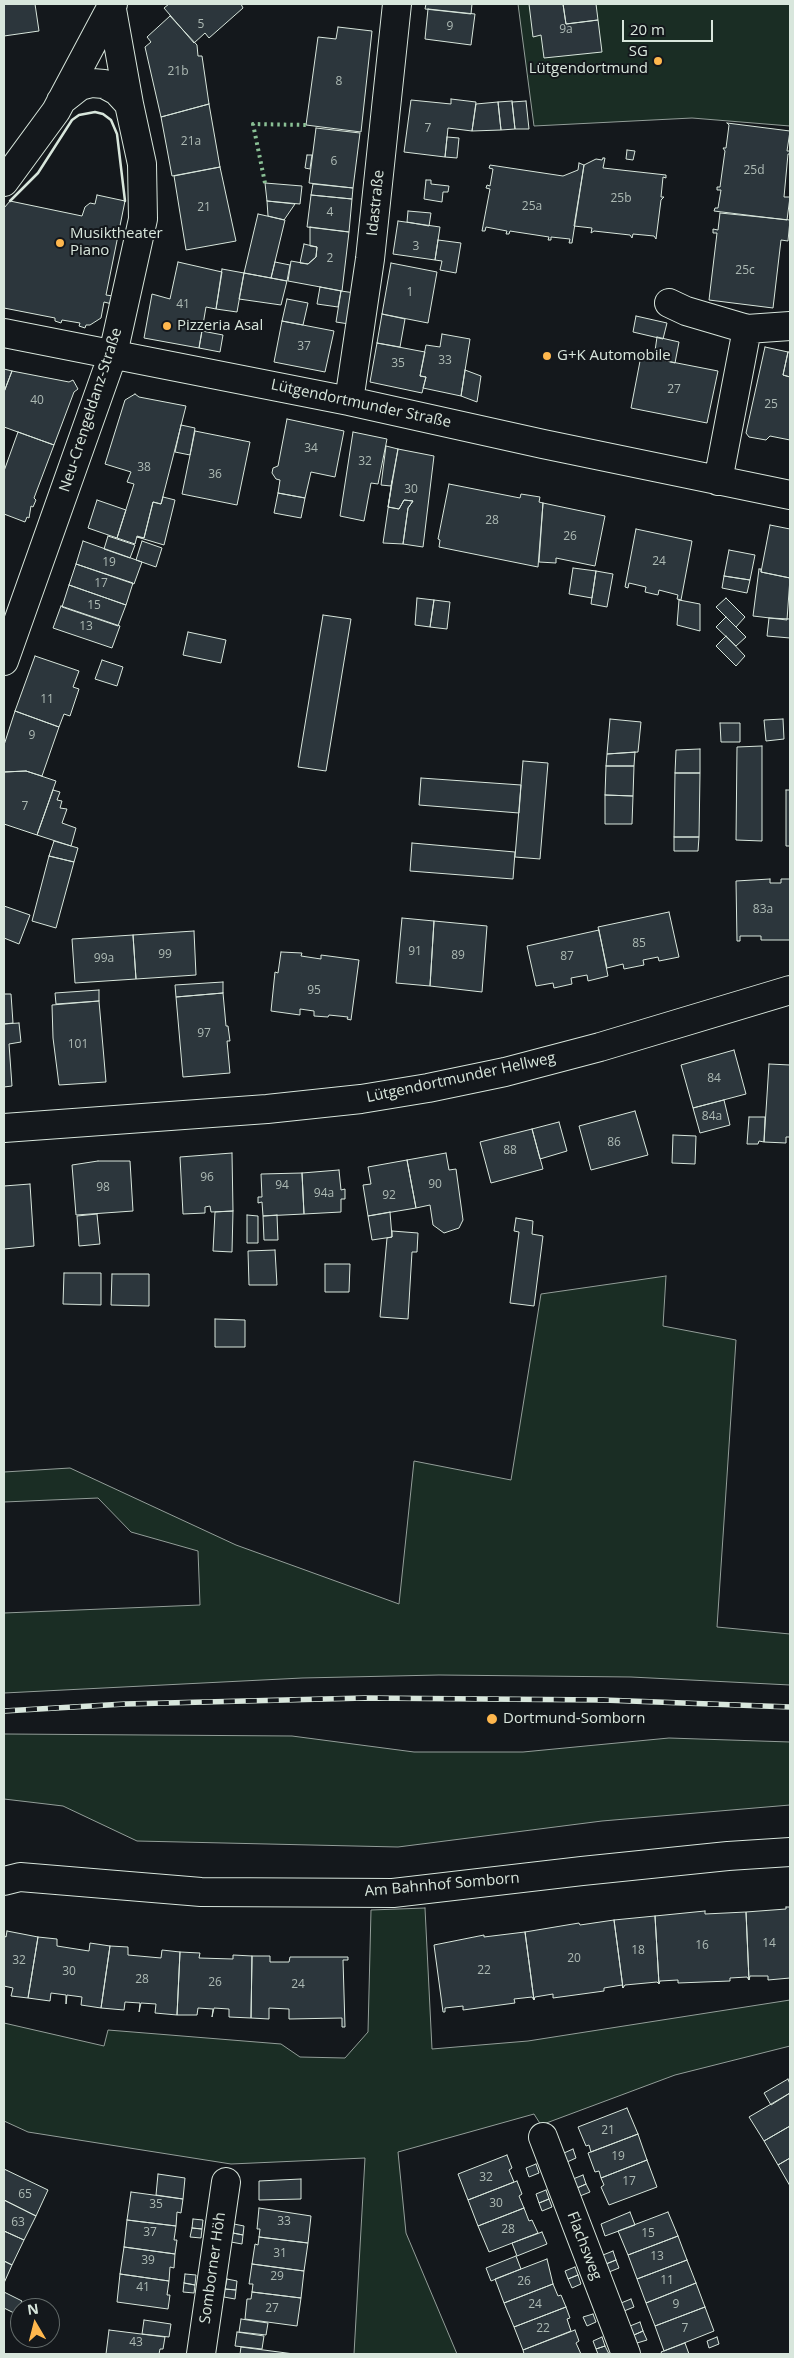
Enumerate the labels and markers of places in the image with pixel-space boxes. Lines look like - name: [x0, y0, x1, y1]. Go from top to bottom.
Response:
- place label: SG Lütgendortmund: [529, 43, 648, 78]
- marker: SG Lütgendortmund: [652, 55, 664, 67]
- place label: Musiktheater Piano: [70, 225, 163, 260]
- marker: Musiktheater Piano: [54, 237, 66, 249]
- place label: Pizzeria Asal: [177, 317, 263, 335]
- marker: Pizzeria Asal: [161, 320, 173, 332]
- place label: G+K Automobile: [557, 347, 671, 365]
- marker: G+K Automobile: [541, 350, 553, 362]
- place label: Dortmund-Somborn: [503, 1710, 645, 1728]
- marker: Dortmund-Somborn: [485, 1712, 499, 1726]

